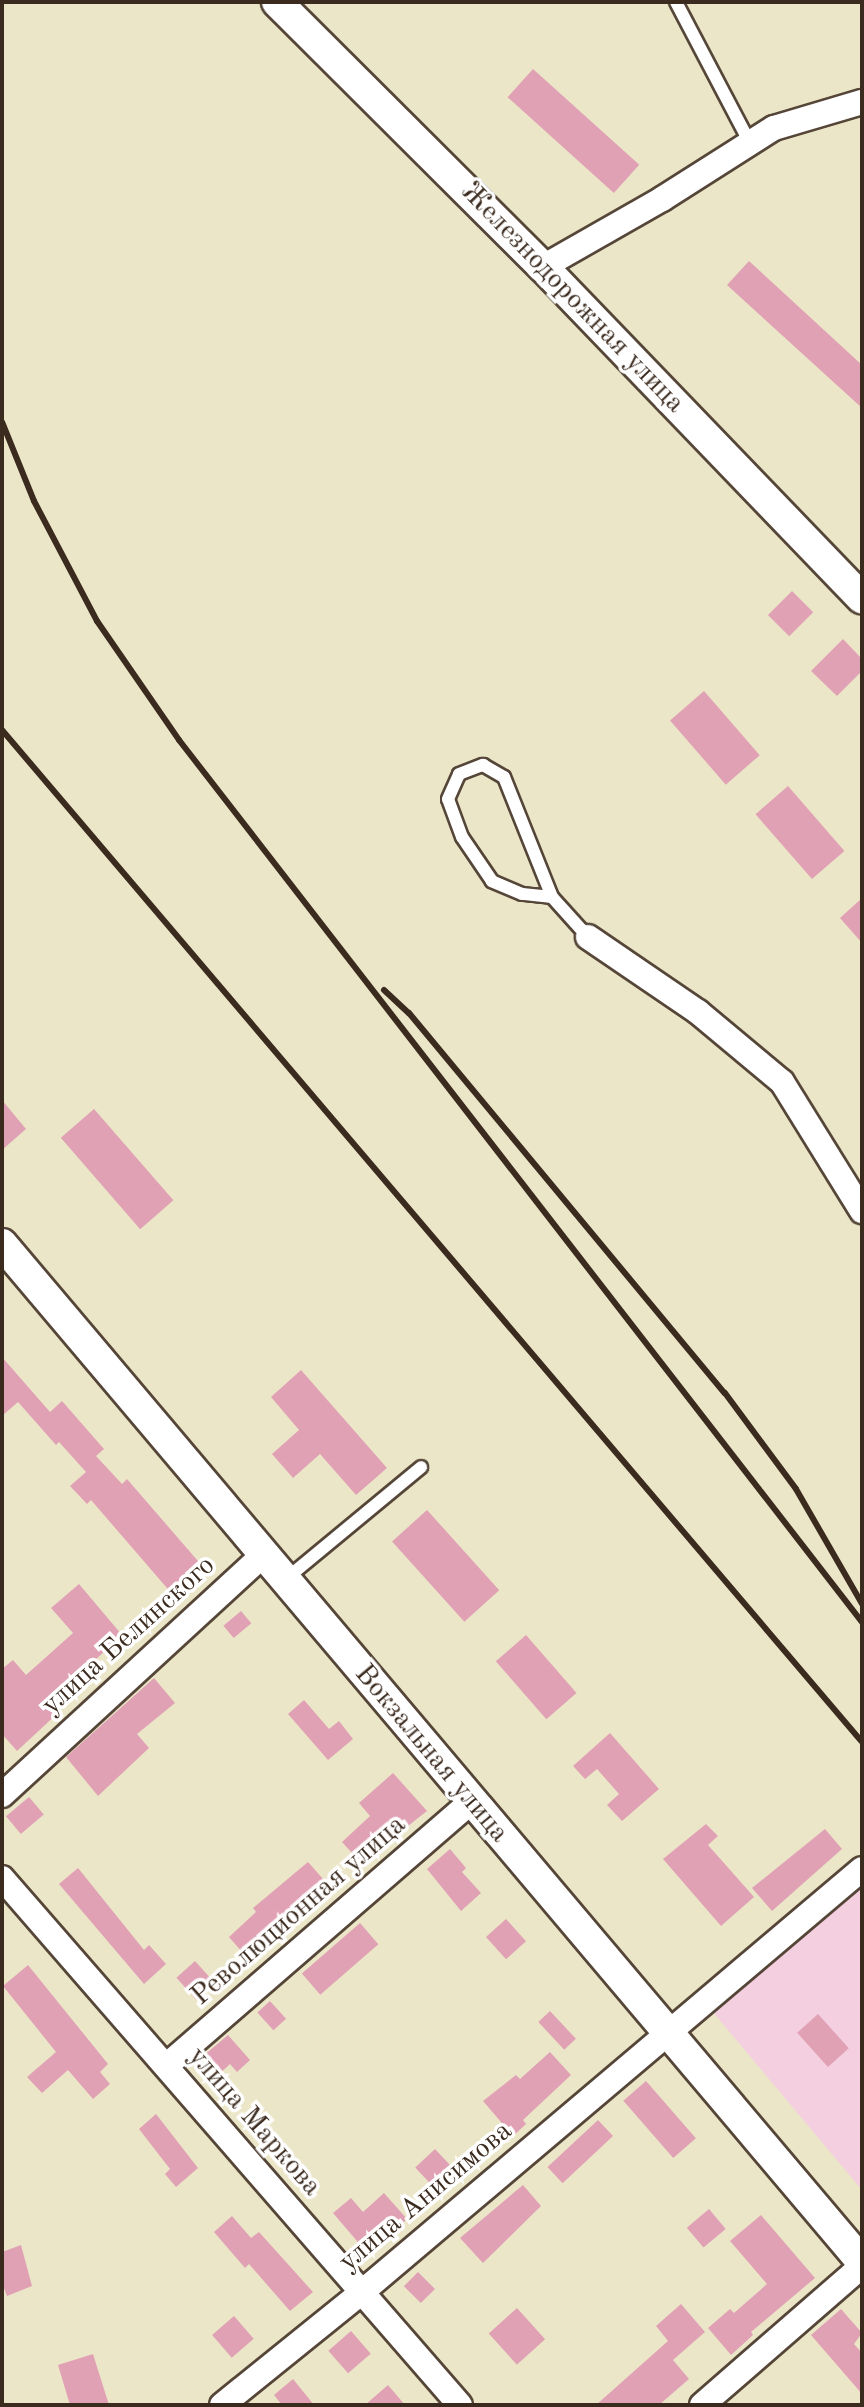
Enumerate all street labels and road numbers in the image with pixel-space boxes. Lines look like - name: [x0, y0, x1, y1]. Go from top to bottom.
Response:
- street label: Железнодорожная улица: [453, 176, 691, 420]
- street label: улица Белинского: [35, 1549, 223, 1723]
- street label: Вокзальная улица: [347, 1658, 515, 1850]
- street label: Революционная улица: [185, 1809, 413, 2013]
- street label: улица Маркова: [180, 2041, 328, 2203]
- street label: улица Анисимова: [333, 2115, 519, 2279]

